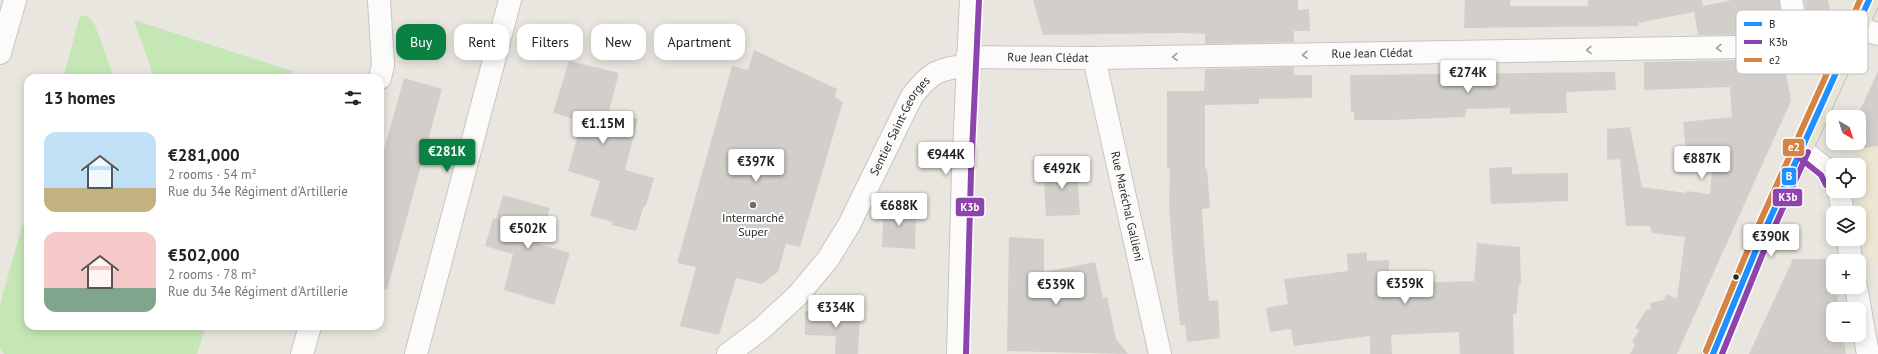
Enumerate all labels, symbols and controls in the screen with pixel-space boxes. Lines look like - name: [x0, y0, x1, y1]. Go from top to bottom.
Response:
- legend: [1736, 10, 1868, 74]
- text: B: [1769, 17, 1775, 31]
- chip: Buy: [396, 24, 446, 60]
- chip: Rent: [454, 24, 509, 60]
- chip: Filters: [517, 24, 583, 60]
- chip: New: [591, 24, 646, 60]
- chip: Apartment: [654, 24, 745, 60]
- text: K3b: [1769, 35, 1788, 49]
- one-way arrow: [1716, 44, 1722, 52]
- street label: Rue Jean Clédat: [1331, 45, 1413, 61]
- one-way arrow: [1586, 46, 1592, 55]
- street label: Rue Jean Clédat: [1007, 49, 1089, 65]
- one-way arrow: [1302, 51, 1308, 59]
- one-way arrow: [1172, 53, 1178, 61]
- text: e2: [1769, 53, 1781, 67]
- pin: €274K: [1440, 60, 1496, 94]
- text: €274K: [1449, 64, 1487, 81]
- street label: Sentier Saint-Georges: [866, 73, 933, 178]
- text: 13 homes: [44, 87, 115, 109]
- icon: filters: [342, 87, 364, 109]
- north arrow: [1826, 110, 1866, 150]
- map controls: [1826, 110, 1866, 342]
- pin: €1.15M: [570, 111, 636, 145]
- text: €1.15M: [581, 115, 625, 132]
- line badge: e2: [1782, 138, 1805, 157]
- pin: €281K: [419, 139, 475, 173]
- text: e2: [1788, 140, 1800, 154]
- pin: €944K: [918, 142, 974, 176]
- text: €281K: [428, 143, 466, 160]
- text: €281,000: [168, 144, 240, 166]
- text: €944K: [927, 146, 965, 163]
- pin: €887K: [1674, 146, 1730, 180]
- icon: home: [76, 148, 124, 196]
- pin: €397K: [728, 149, 784, 183]
- street label: Rue Maréchal Gallieni: [1108, 150, 1147, 263]
- text: €887K: [1683, 150, 1721, 167]
- text: €397K: [737, 153, 775, 170]
- pin: €492K: [1034, 156, 1090, 190]
- button: locate: [1826, 158, 1866, 198]
- text: €492K: [1043, 160, 1081, 177]
- text: 2 rooms · 54 m²: [168, 166, 257, 183]
- line badge: B: [1781, 167, 1797, 186]
- text: B: [1786, 169, 1793, 183]
- text: Rue du 34e Régiment d'Artillerie: [168, 183, 348, 200]
- line badge: K3b: [1772, 188, 1803, 207]
- text: K3b: [1779, 190, 1798, 204]
- pin: €688K: [871, 193, 927, 227]
- text: €688K: [880, 197, 918, 214]
- line badge: K3b: [955, 197, 985, 217]
- marker: Intermarché Super: [748, 200, 758, 210]
- text: K3b: [961, 200, 980, 214]
- button: layers: [1826, 206, 1866, 246]
- place label: Intermarché Super: [722, 210, 784, 239]
- pin: €502K: [500, 216, 556, 250]
- text: €502K: [509, 220, 547, 237]
- pin: €390K: [1743, 224, 1799, 258]
- text: €390K: [1752, 228, 1790, 245]
- text: €502,000: [168, 244, 240, 266]
- icon: home: [76, 248, 124, 296]
- button: +: [1826, 254, 1866, 294]
- text: 2 rooms · 78 m²: [168, 266, 257, 283]
- pin: €359K: [1377, 271, 1433, 305]
- pin: €539K: [1028, 272, 1084, 306]
- unlabelled marker: [1731, 272, 1741, 282]
- text: €359K: [1386, 275, 1424, 292]
- text: €539K: [1037, 276, 1075, 293]
- text: Rue du 34e Régiment d'Artillerie: [168, 283, 348, 300]
- pin: €334K: [808, 295, 864, 329]
- text: €334K: [817, 299, 855, 316]
- button: −: [1826, 302, 1866, 342]

